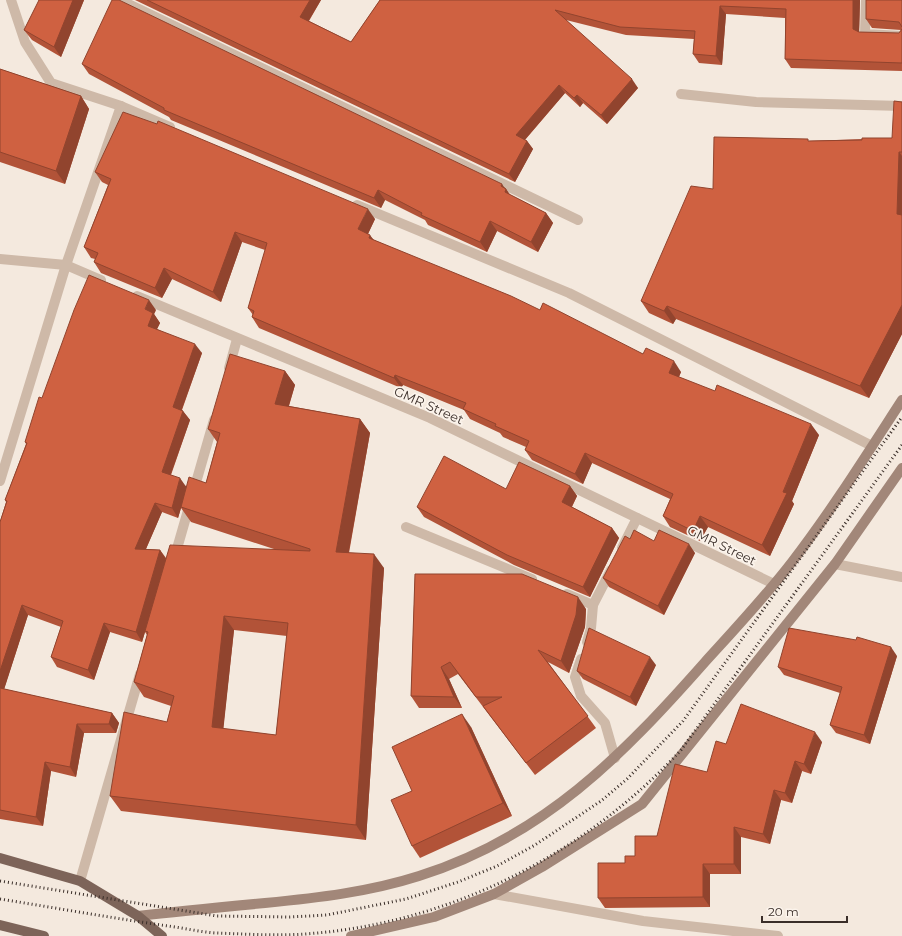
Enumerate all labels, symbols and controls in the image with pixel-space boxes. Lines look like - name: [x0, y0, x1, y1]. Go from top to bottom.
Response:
- street label: GMR Street: [392, 383, 466, 427]
- street label: GMR Street: [685, 521, 759, 569]
- scale bar: [762, 898, 847, 924]
- text: 20 m: [768, 904, 799, 919]

